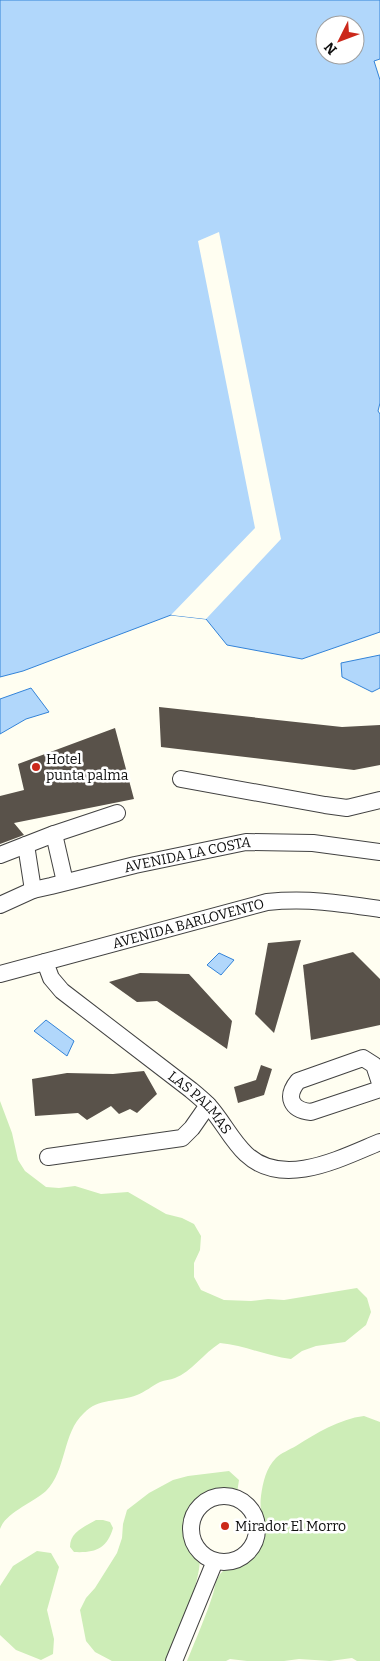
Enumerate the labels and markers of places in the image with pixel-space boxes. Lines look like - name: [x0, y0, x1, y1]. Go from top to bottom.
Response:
- place label: Hotel punta palma: [46, 751, 129, 784]
- marker: Hotel punta palma: [30, 761, 42, 773]
- place label: Mirador El Morro: [235, 1518, 346, 1535]
- marker: Mirador El Morro: [219, 1520, 231, 1532]

